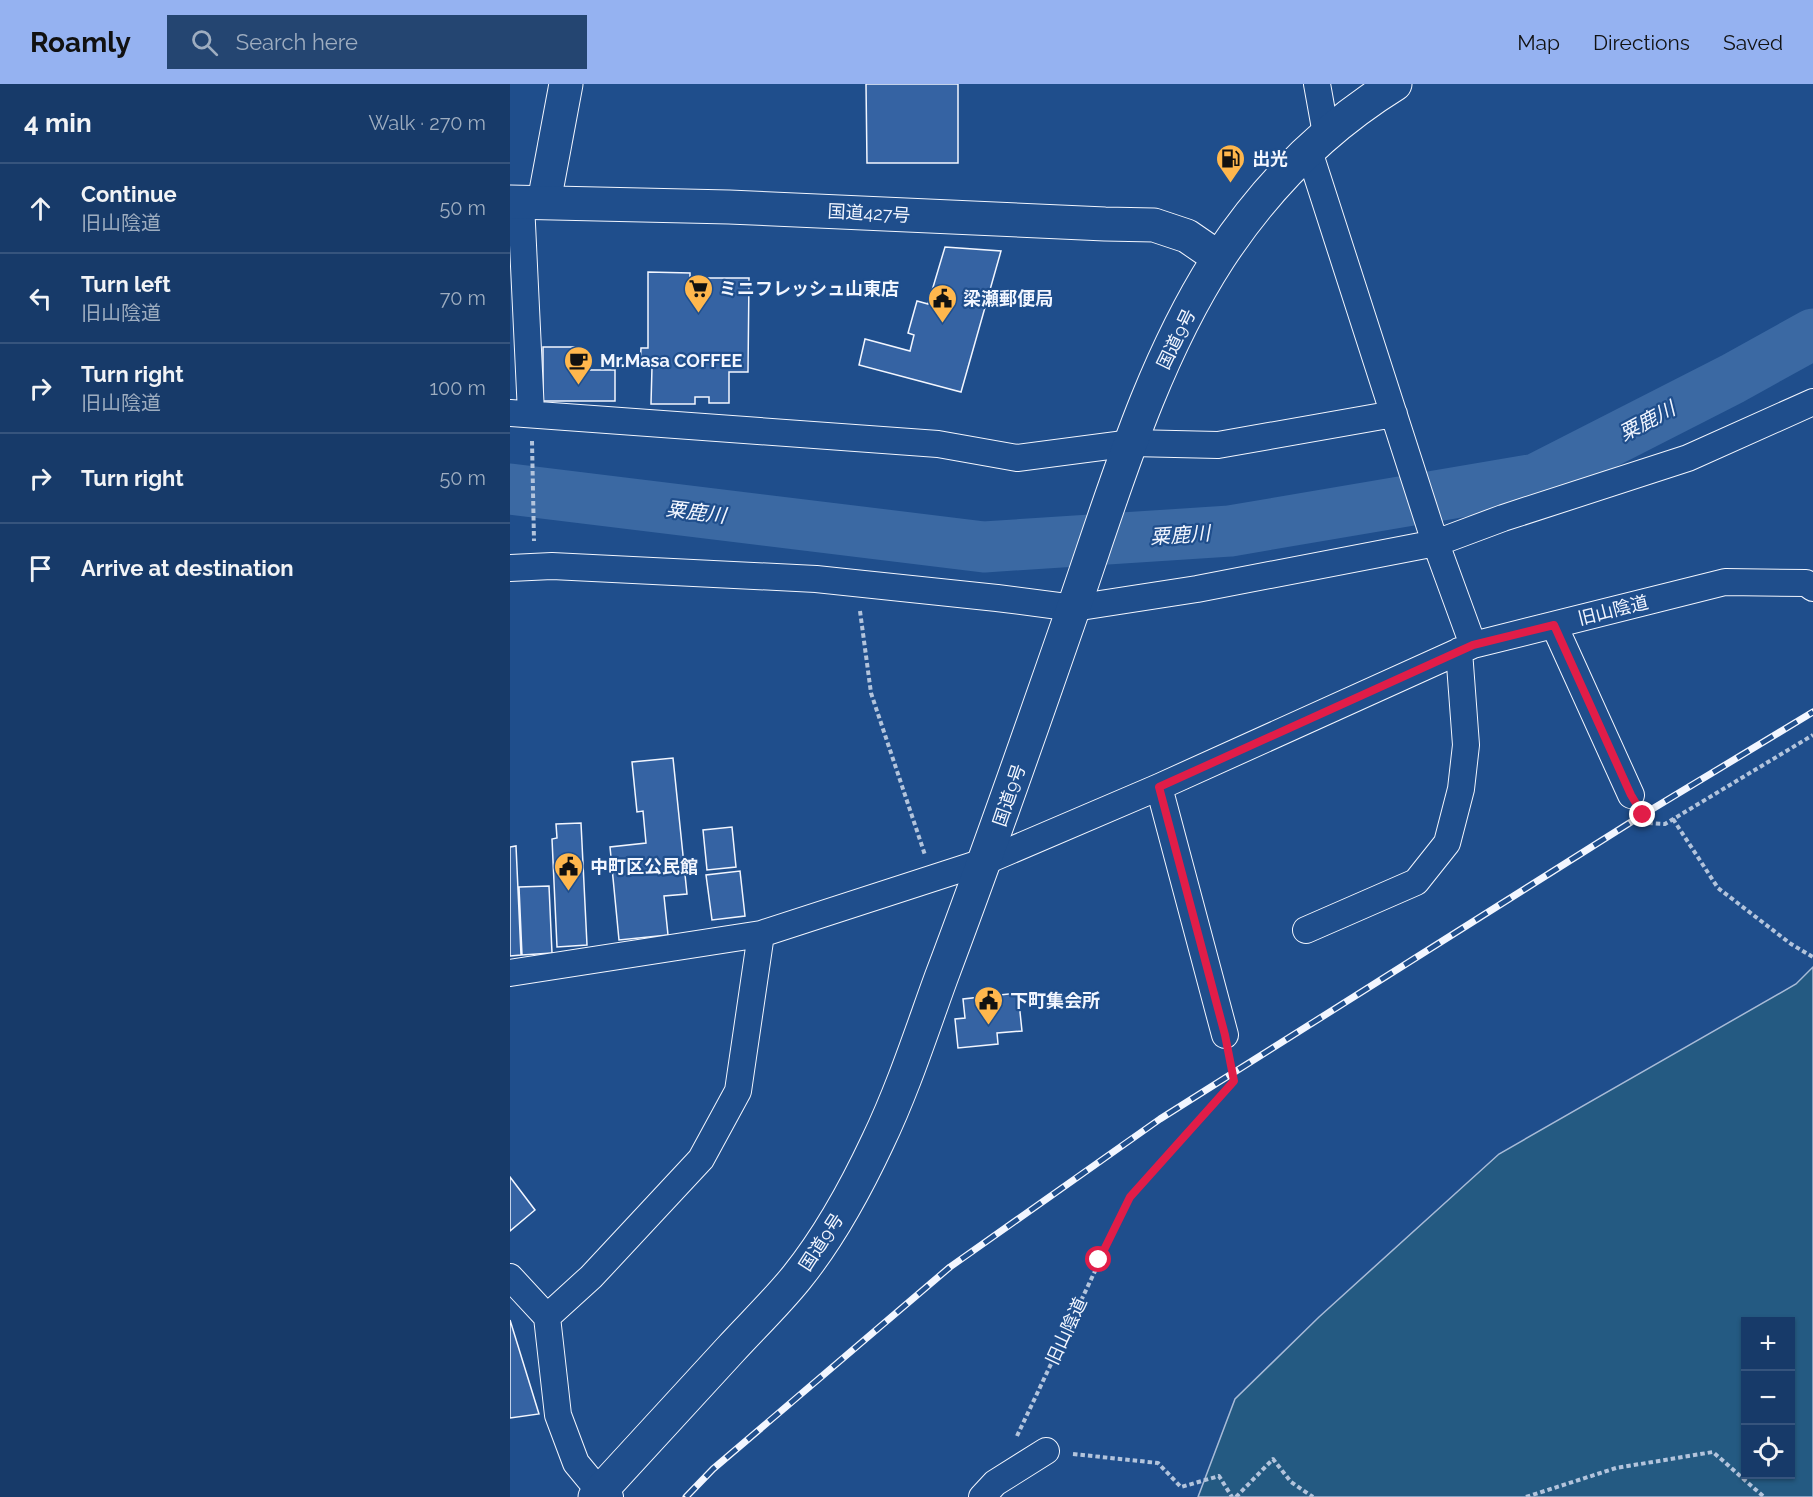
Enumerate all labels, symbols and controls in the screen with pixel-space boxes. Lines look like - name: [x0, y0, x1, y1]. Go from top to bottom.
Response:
- search box: [167, 15, 587, 69]
- text: Roamly: [30, 26, 131, 59]
- icon: search: [188, 26, 221, 59]
- text: Search here: [236, 29, 358, 55]
- text: Map: [1517, 30, 1560, 55]
- text: Directions: [1593, 30, 1690, 55]
- text: Saved: [1723, 30, 1783, 55]
- text: 4 min: [24, 108, 92, 138]
- text: Walk · 270 m: [368, 111, 486, 135]
- fuel station icon: 出光: [1215, 142, 1247, 184]
- place label: 出光: [1252, 148, 1288, 169]
- text: Continue: [81, 181, 177, 207]
- icon: ahead: [24, 192, 57, 225]
- text: 50 m: [439, 196, 486, 220]
- street label: 国道427号: [827, 200, 911, 226]
- text: 旧山陰道: [81, 211, 161, 235]
- text: Turn left: [81, 271, 171, 297]
- supermarket icon: ミニフレッシュ山東店: [682, 272, 714, 314]
- place label: ミニフレッシュ山東店: [719, 278, 899, 299]
- icon: left: [24, 282, 57, 315]
- public building icon: 梁瀬郵便局: [926, 282, 958, 324]
- text: 70 m: [440, 286, 486, 310]
- place label: 梁瀬郵便局: [963, 288, 1053, 309]
- text: 旧山陰道: [81, 301, 161, 325]
- street label: 国道9号: [1152, 305, 1200, 373]
- cafe icon: Mr.Masa COFFEE: [563, 344, 595, 386]
- place label: Mr.Masa COFFEE: [600, 350, 742, 371]
- text: Turn right: [81, 361, 184, 387]
- icon: right: [24, 372, 57, 405]
- text: 100 m: [429, 376, 486, 400]
- text: 旧山陰道: [81, 391, 161, 415]
- water label: 粟鹿川: [1615, 395, 1681, 446]
- icon: right: [24, 462, 57, 495]
- text: Turn right: [81, 465, 184, 491]
- text: 50 m: [439, 466, 486, 490]
- water label: 粟鹿川: [665, 496, 729, 528]
- water label: 粟鹿川: [1149, 521, 1213, 549]
- icon: arrive: [24, 552, 57, 585]
- text: Arrive at destination: [81, 555, 294, 581]
- street label: 旧山陰道: [1576, 591, 1650, 629]
- street label: 国道9号: [989, 761, 1029, 829]
- route end: [1629, 801, 1655, 827]
- public building icon: 中町区公民館: [553, 850, 585, 892]
- place label: 中町区公民館: [590, 856, 698, 877]
- public building icon: 下町集会所: [973, 984, 1005, 1026]
- place label: 下町集会所: [1010, 990, 1100, 1011]
- street label: 国道9号: [795, 1209, 847, 1275]
- route start: [1085, 1246, 1111, 1272]
- street label: 旧山陰道: [1041, 1294, 1091, 1368]
- map controls: [1741, 1317, 1795, 1479]
- button: +: [1741, 1317, 1795, 1371]
- button: −: [1741, 1371, 1795, 1425]
- button: locate: [1741, 1425, 1795, 1479]

